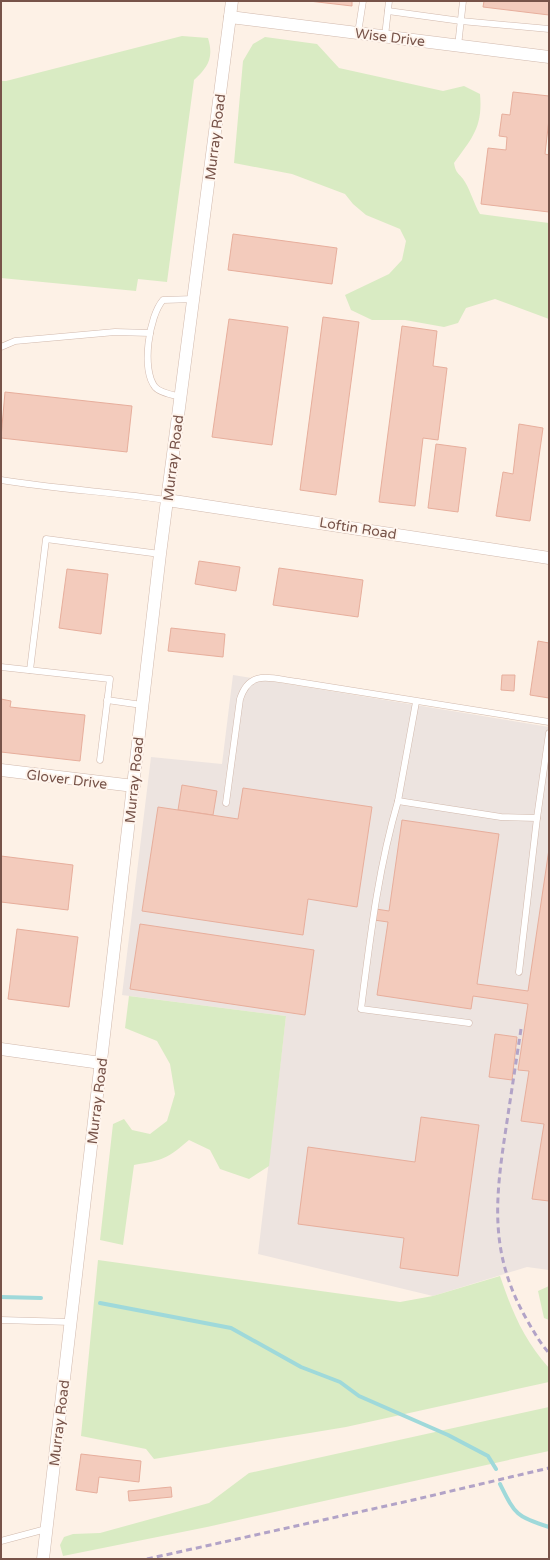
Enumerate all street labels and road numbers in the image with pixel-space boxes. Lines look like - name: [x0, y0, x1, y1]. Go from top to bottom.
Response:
- street label: Wise Drive: [354, 25, 426, 50]
- street label: Murray Road: [202, 93, 229, 181]
- street label: Murray Road: [160, 414, 187, 502]
- street label: Loftin Road: [318, 514, 398, 543]
- street label: Murray Road: [122, 736, 147, 824]
- street label: Glover Drive: [26, 766, 108, 793]
- street label: Murray Road: [84, 1057, 111, 1145]
- street label: Murray Road: [46, 1379, 73, 1467]

